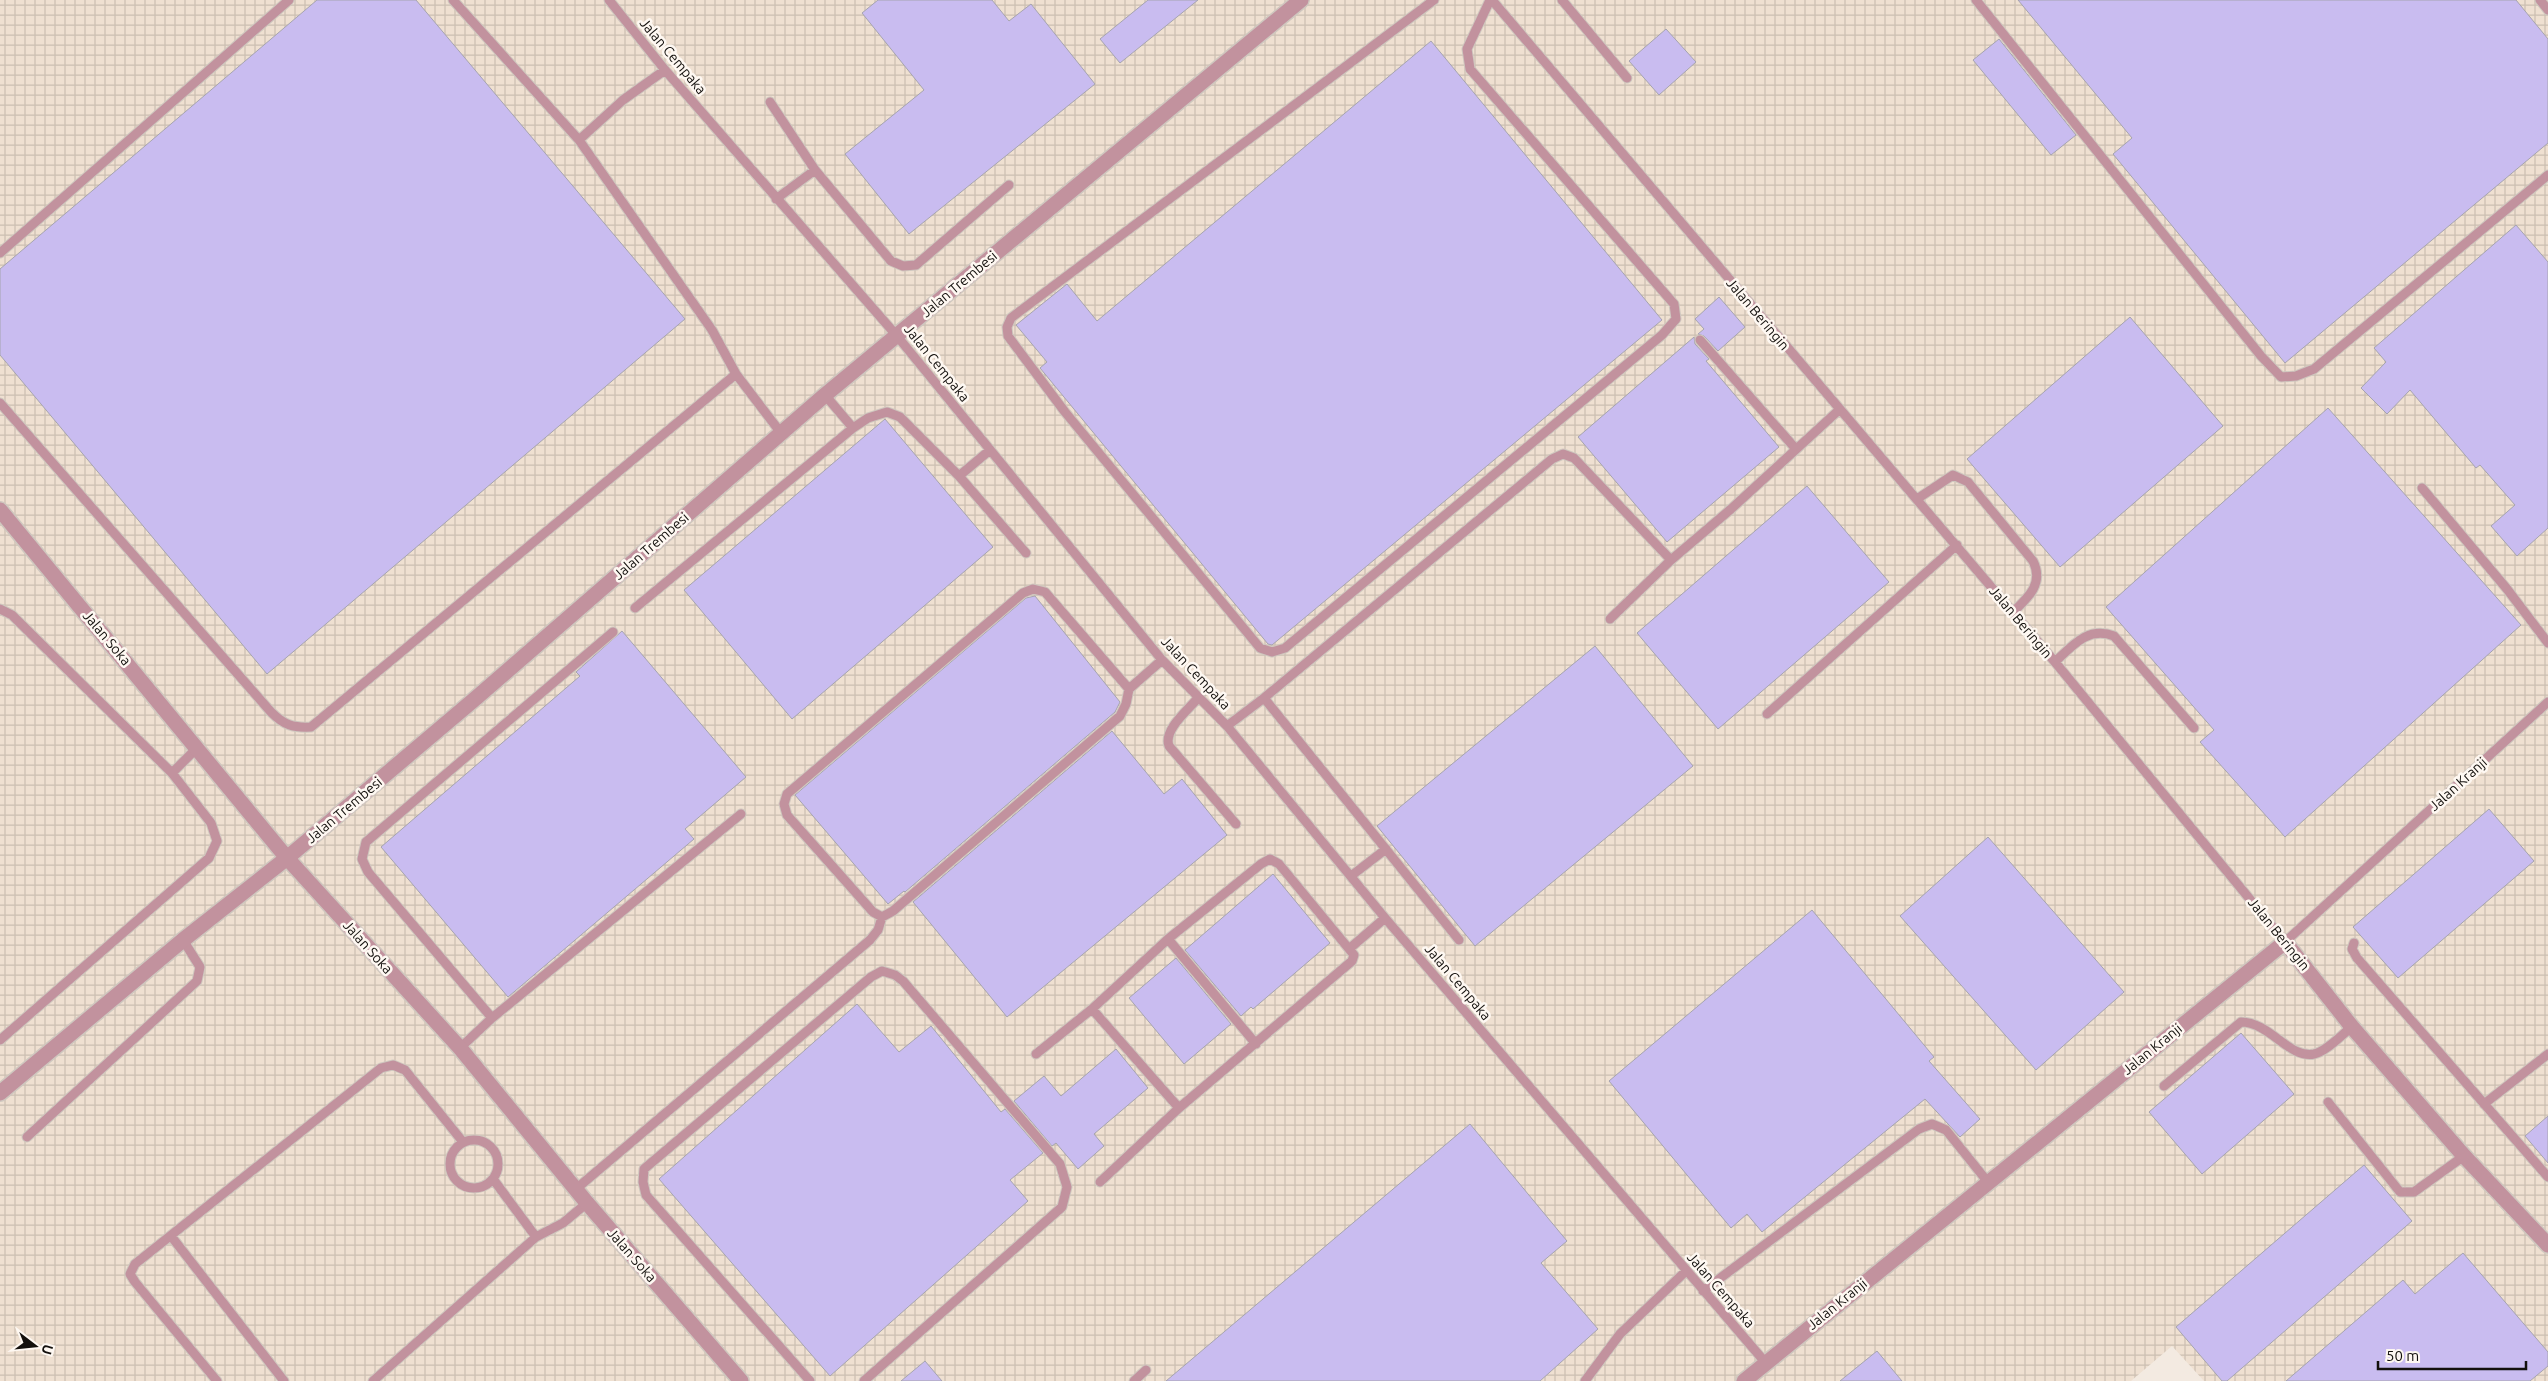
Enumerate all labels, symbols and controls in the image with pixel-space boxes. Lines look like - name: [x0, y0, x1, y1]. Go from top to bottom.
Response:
- street label: Jalan Cempaka: [637, 15, 709, 97]
- street label: Jalan Trembesi: [918, 248, 1000, 320]
- street label: Jalan Beringin: [1723, 275, 1793, 353]
- street label: Jalan Cempaka: [901, 321, 973, 405]
- street label: Jalan Trembesi: [610, 509, 692, 583]
- street label: Jalan Beringin: [1986, 583, 2056, 661]
- street label: Jalan Soka: [80, 608, 134, 668]
- street label: Jalan Cempaka: [1158, 633, 1234, 713]
- street label: Jalan Kranji: [2426, 754, 2490, 814]
- street label: Jalan Trembesi: [303, 774, 385, 846]
- street label: Jalan Beringin: [2245, 894, 2313, 974]
- street label: Jalan Soka: [340, 917, 396, 977]
- street label: Jalan Cempaka: [1422, 941, 1494, 1023]
- street label: Jalan Kranji: [2119, 1020, 2185, 1078]
- street label: Jalan Soka: [604, 1225, 660, 1285]
- street label: Jalan Cempaka: [1684, 1249, 1758, 1331]
- street label: Jalan Kranji: [1804, 1275, 1870, 1333]
- north arrow: [10, 1321, 60, 1371]
- scale bar: [2378, 1338, 2526, 1370]
- text: U: [38, 1343, 57, 1357]
- text: 50 m: [2386, 1347, 2419, 1364]

